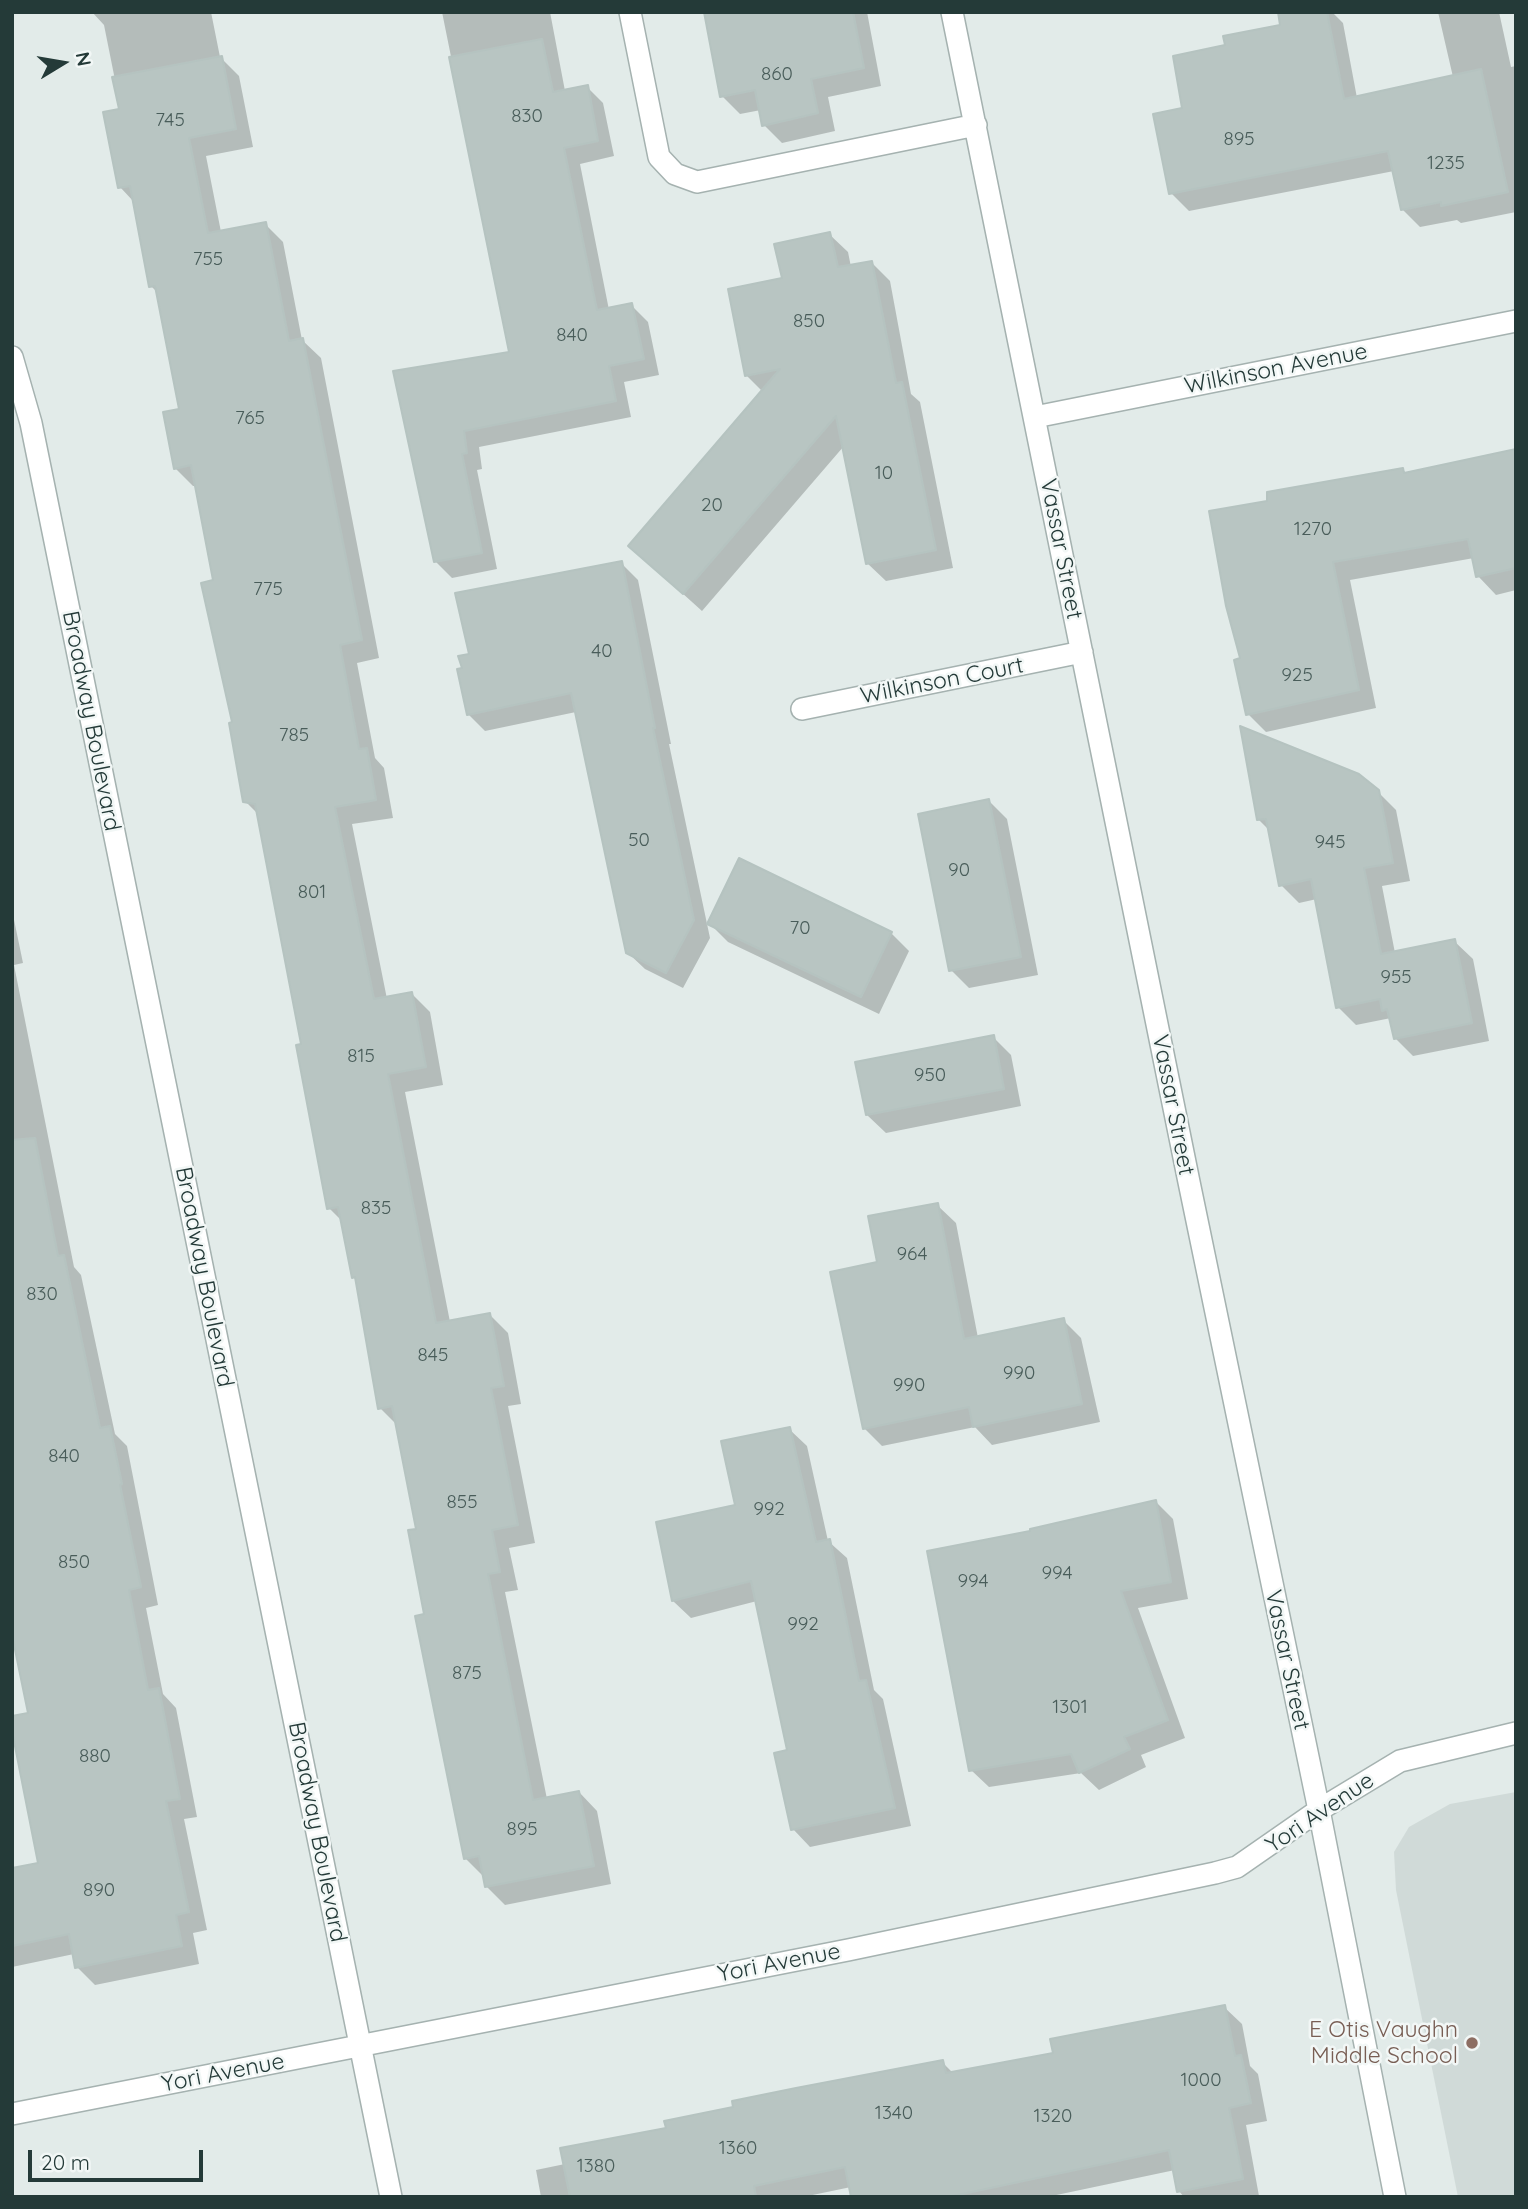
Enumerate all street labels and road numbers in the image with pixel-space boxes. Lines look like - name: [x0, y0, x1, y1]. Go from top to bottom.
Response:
- street label: Wilkinson Avenue: [1182, 338, 1370, 400]
- street label: Vassar Street: [1034, 476, 1088, 622]
- street label: Broadway Boulevard: [56, 608, 126, 834]
- street label: Wilkinson Court: [858, 652, 1026, 710]
- street label: Vassar Street: [1146, 1032, 1200, 1178]
- street label: Broadway Boulevard: [169, 1164, 239, 1390]
- street label: Vassar Street: [1259, 1587, 1315, 1733]
- street label: Broadway Boulevard: [282, 1719, 352, 1945]
- street label: Yori Avenue: [1261, 1767, 1379, 1859]
- street label: Yori Avenue: [715, 1938, 843, 1988]
- street label: Yori Avenue: [159, 2048, 287, 2098]

